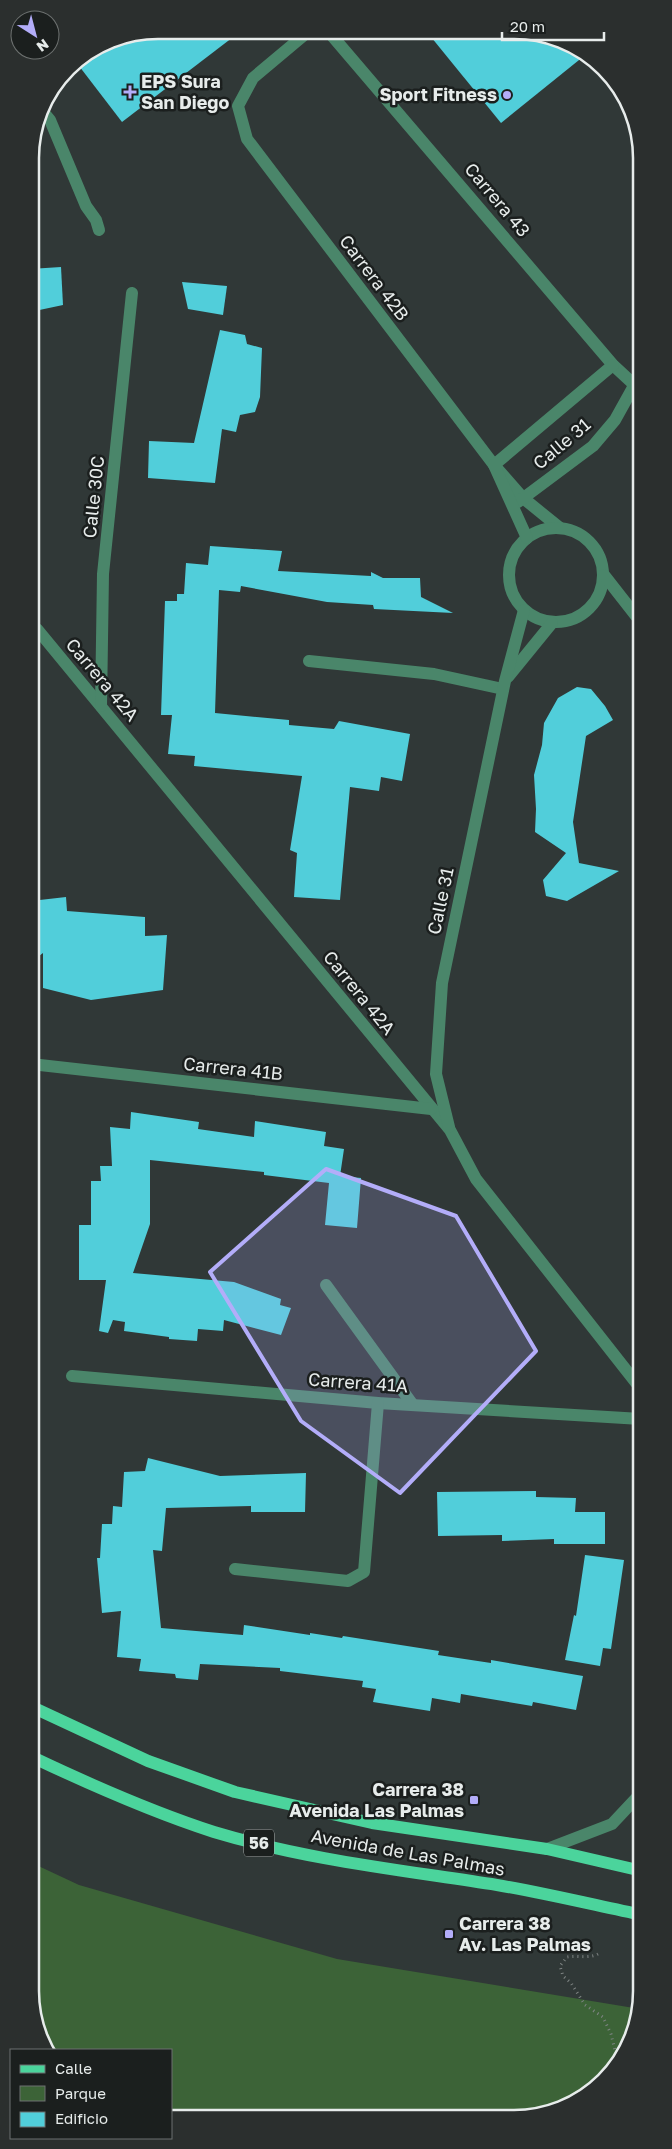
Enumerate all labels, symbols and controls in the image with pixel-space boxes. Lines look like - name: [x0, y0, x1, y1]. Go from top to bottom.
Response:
- north arrow: [10, 10, 60, 60]
- scale bar: [502, 10, 604, 42]
- text: 20 m: [510, 17, 545, 35]
- text: N: [34, 36, 52, 56]
- place label: EPS Sura San Diego: [141, 70, 229, 113]
- place label: Sport Fitness: [379, 83, 497, 105]
- marker: EPS Sura San Diego: [123, 85, 137, 99]
- marker: Sport Fitness: [501, 89, 513, 101]
- street label: Carrera 43: [460, 158, 535, 241]
- street label: Carrera 42B: [335, 230, 414, 325]
- street label: Calle 31: [528, 413, 595, 474]
- street label: Calle 30C: [78, 455, 108, 539]
- street label: Carrera 42A: [62, 633, 144, 725]
- street label: Calle 31: [422, 865, 458, 936]
- street label: Carrera 42A: [319, 946, 400, 1039]
- street label: Carrera 41B: [182, 1052, 284, 1084]
- street label: Carrera 41A: [307, 1368, 409, 1396]
- place label: Carrera 38 Avenida Las Palmas: [289, 1778, 464, 1821]
- marker: Carrera 38 Avenida Las Palmas: [468, 1794, 480, 1806]
- street label: Avenida de Las Palmas: [309, 1824, 507, 1880]
- road number: 56: [244, 1830, 274, 1856]
- place label: Carrera 38 Av. Las Palmas: [459, 1912, 591, 1955]
- marker: Carrera 38 Av. Las Palmas: [443, 1928, 455, 1940]
- legend: [10, 2049, 172, 2139]
- text: Calle: [55, 2059, 92, 2077]
- text: Parque: [55, 2084, 106, 2102]
- text: Edificio: [55, 2109, 108, 2127]

